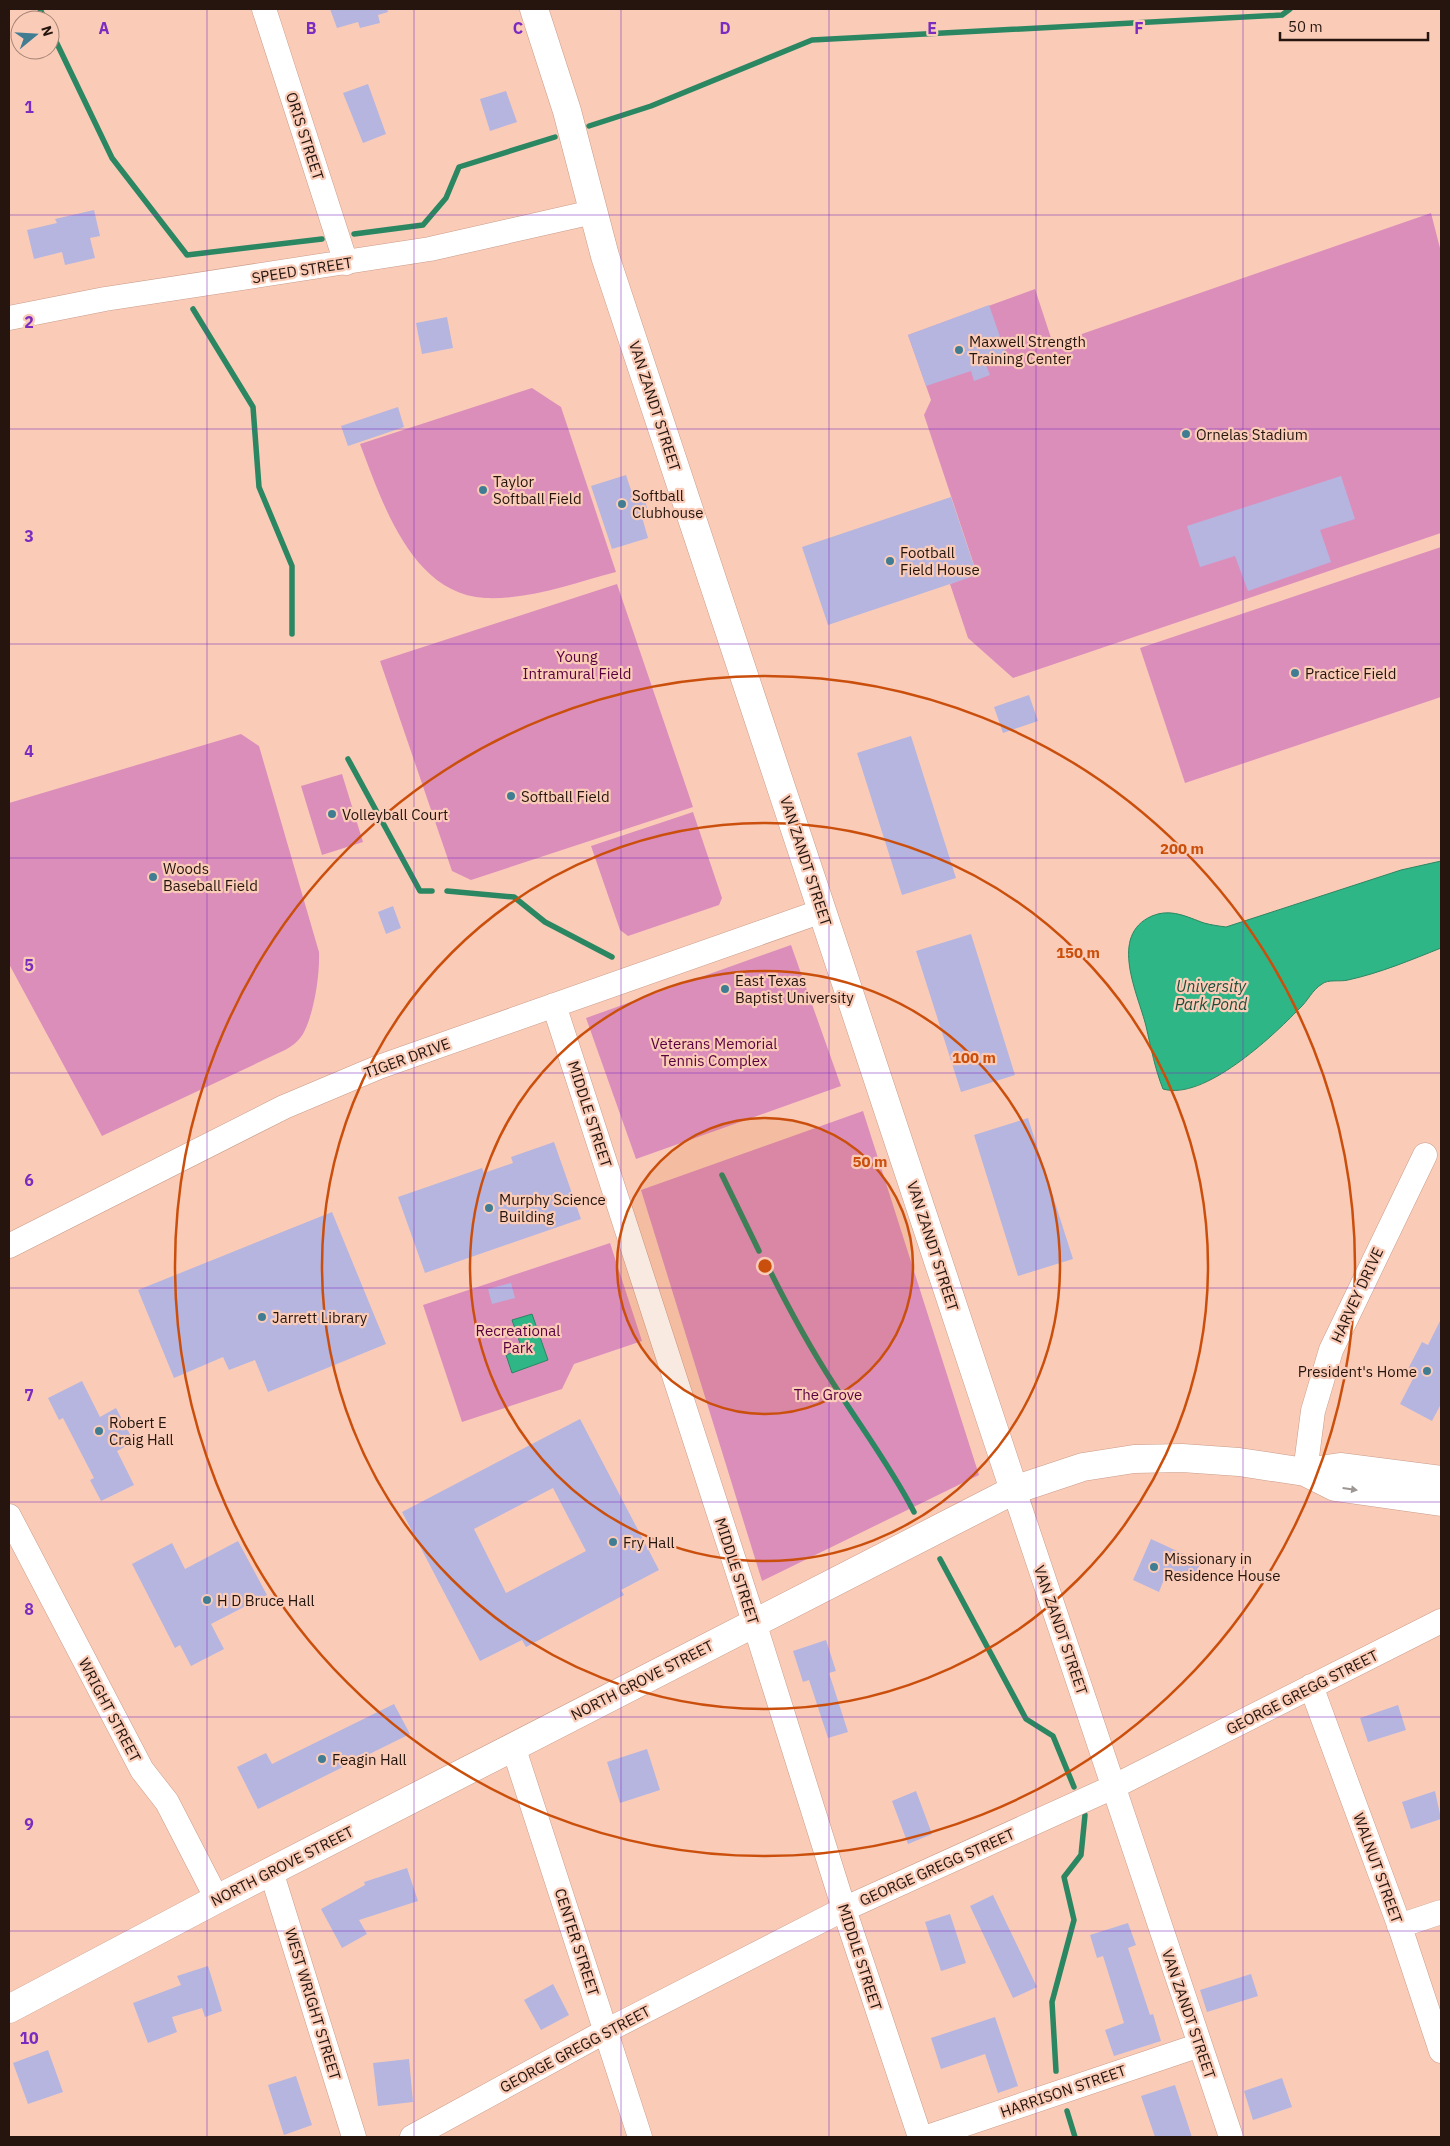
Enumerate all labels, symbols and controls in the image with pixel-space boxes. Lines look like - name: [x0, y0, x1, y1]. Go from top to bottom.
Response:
- north arrow: [10, 10, 60, 60]
- scale bar: [1280, 10, 1428, 42]
- text: 50 m: [1288, 17, 1323, 36]
- text: A: [99, 18, 110, 38]
- text: B: [306, 18, 317, 38]
- text: C: [513, 18, 523, 38]
- text: D: [719, 18, 731, 38]
- text: E: [927, 18, 937, 38]
- text: F: [1134, 18, 1144, 38]
- text: N: [37, 23, 57, 39]
- street label: ORIS STREET: [282, 90, 328, 183]
- text: 1: [24, 97, 34, 117]
- street label: SPEED STREET: [250, 253, 354, 287]
- text: 2: [24, 312, 34, 332]
- place label: Maxwell Strength Training Center: [969, 332, 1086, 368]
- street label: VAN ZANDT STREET: [625, 339, 685, 474]
- marker: Maxwell Strength Training Center: [953, 344, 965, 356]
- place label: Ornelas Stadium: [1196, 425, 1308, 444]
- marker: Ornelas Stadium: [1180, 428, 1192, 440]
- place label: Taylor Softball Field: [493, 472, 582, 508]
- marker: Taylor Softball Field: [477, 484, 489, 496]
- place label: Softball Clubhouse: [632, 486, 704, 522]
- marker: Softball Clubhouse: [616, 498, 628, 510]
- text: 3: [24, 526, 34, 546]
- place label: Football Field House: [900, 543, 980, 579]
- marker: Football Field House: [884, 555, 896, 567]
- park label: Young Intramural Field: [522, 647, 632, 683]
- place label: Practice Field: [1305, 664, 1396, 683]
- marker: Practice Field: [1289, 667, 1301, 679]
- text: 4: [24, 741, 34, 761]
- place label: Softball Field: [521, 787, 610, 806]
- marker: Softball Field: [505, 790, 517, 802]
- street label: VAN ZANDT STREET: [776, 794, 836, 929]
- place label: Volleyball Court: [342, 805, 448, 824]
- marker: Volleyball Court: [326, 808, 338, 820]
- text: 200 m: [1160, 839, 1204, 858]
- place label: Woods Baseball Field: [163, 859, 258, 895]
- marker: Woods Baseball Field: [147, 871, 159, 883]
- text: 150 m: [1056, 943, 1100, 962]
- text: 5: [24, 955, 34, 975]
- place label: East Texas Baptist University: [735, 971, 854, 1007]
- water label: University Park Pond: [1175, 976, 1248, 1014]
- marker: East Texas Baptist University: [719, 983, 731, 995]
- street label: TIGER DRIVE: [361, 1034, 453, 1082]
- park label: Veterans Memorial Tennis Complex: [651, 1034, 777, 1070]
- text: 100 m: [952, 1048, 996, 1067]
- street label: MIDDLE STREET: [564, 1058, 616, 1170]
- text: 50 m: [853, 1152, 887, 1171]
- text: 6: [24, 1170, 34, 1190]
- street label: VAN ZANDT STREET: [903, 1179, 963, 1314]
- place label: Murphy Science Building: [499, 1190, 606, 1226]
- marker: Murphy Science Building: [483, 1202, 495, 1214]
- street label: HARVEY DRIVE: [1327, 1244, 1387, 1346]
- centre of rings: [756, 1257, 774, 1275]
- place label: Jarrett Library: [272, 1308, 368, 1327]
- marker: Jarrett Library: [256, 1311, 268, 1323]
- park label: Recreational Park: [476, 1321, 560, 1357]
- place label: President's Home: [1298, 1362, 1417, 1381]
- marker: President's Home: [1421, 1365, 1433, 1377]
- text: 7: [24, 1385, 34, 1405]
- park label: The Grove: [794, 1385, 862, 1404]
- place label: Robert E Craig Hall: [109, 1413, 174, 1449]
- marker: Robert E Craig Hall: [93, 1425, 105, 1437]
- one-way arrow: [1343, 1485, 1359, 1493]
- street label: MIDDLE STREET: [711, 1515, 763, 1627]
- place label: Fry Hall: [623, 1533, 674, 1552]
- marker: Fry Hall: [607, 1536, 619, 1548]
- place label: Missionary in Residence House: [1164, 1549, 1280, 1585]
- marker: Missionary in Residence House: [1148, 1561, 1160, 1573]
- street label: VAN ZANDT STREET: [1030, 1563, 1092, 1698]
- place label: H D Bruce Hall: [217, 1591, 315, 1610]
- marker: H D Bruce Hall: [201, 1594, 213, 1606]
- text: 8: [24, 1599, 34, 1619]
- street label: NORTH GROVE STREET: [567, 1636, 717, 1724]
- street label: GEORGE GREGG STREET: [1223, 1645, 1381, 1739]
- street label: WRIGHT STREET: [75, 1655, 146, 1766]
- place label: Feagin Hall: [332, 1750, 407, 1769]
- marker: Feagin Hall: [316, 1753, 328, 1765]
- street label: WALNUT STREET: [1349, 1810, 1407, 1926]
- text: 9: [24, 1814, 34, 1834]
- street label: NORTH GROVE STREET: [207, 1822, 357, 1910]
- street label: GEORGE GREGG STREET: [856, 1824, 1018, 1910]
- street label: CENTER STREET: [551, 1886, 603, 1999]
- street label: MIDDLE STREET: [834, 1901, 886, 2013]
- street label: WEST WRIGHT STREET: [281, 1926, 345, 2083]
- street label: VAN ZANDT STREET: [1158, 1947, 1220, 2082]
- street label: GEORGE GREGG STREET: [496, 2001, 654, 2097]
- text: 10: [19, 2028, 39, 2048]
- street label: HARRISON STREET: [998, 2060, 1129, 2121]

